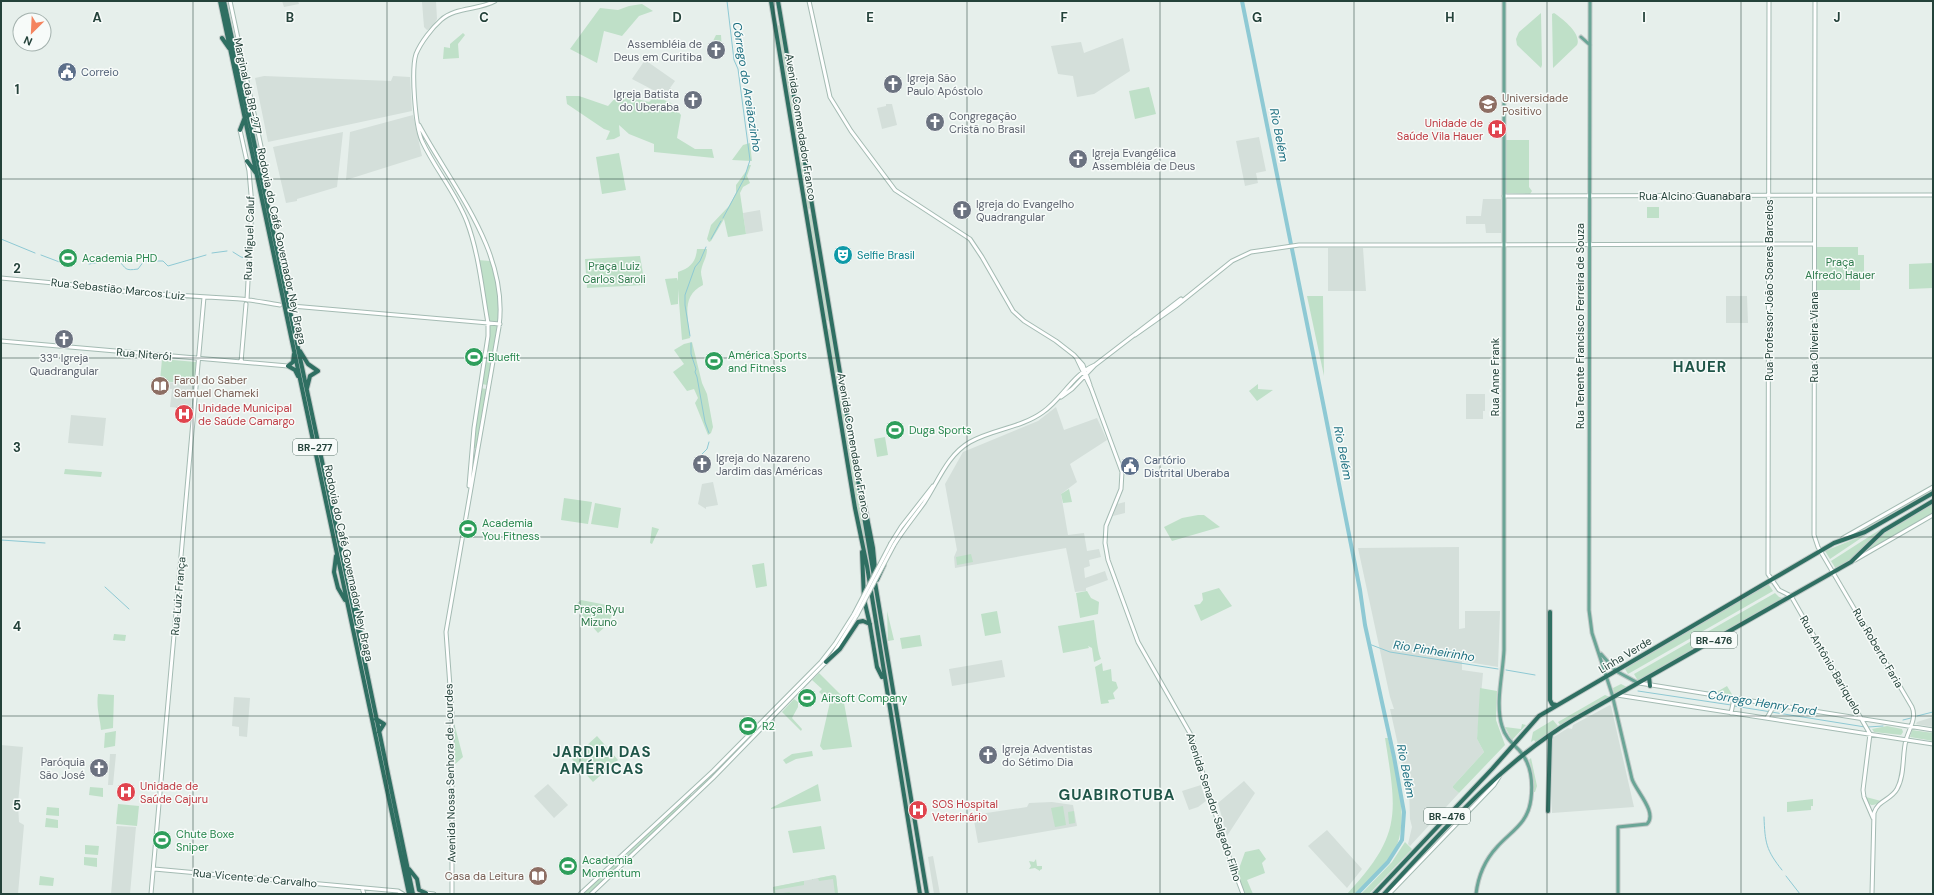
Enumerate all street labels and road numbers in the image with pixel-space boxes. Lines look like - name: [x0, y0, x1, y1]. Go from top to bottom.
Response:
- street label: Marginal da BR-277: [231, 36, 265, 136]
- street label: Avenida Comendador Franco: [782, 53, 820, 201]
- street label: Rodovia do Café Governador Ney Braga: [254, 146, 310, 346]
- street label: Rua Alcino Guanabara: [1639, 189, 1751, 203]
- street label: Rua Miguel Caluf: [241, 195, 257, 280]
- street label: Rua Professor João Soares Barcelos: [1762, 199, 1776, 381]
- street label: Rua Tenente Francisco Ferreira de Souza: [1573, 223, 1587, 429]
- street label: Rua Sebastião Marcos Luiz: [50, 275, 186, 303]
- street label: Rua Oliveira Viana: [1807, 291, 1821, 383]
- street label: Rua Anne Frank: [1488, 337, 1502, 416]
- street label: Rua Niterói: [116, 345, 172, 363]
- street label: Avenida Comendador Franco: [834, 372, 874, 520]
- road number: BR-277: [293, 439, 337, 455]
- street label: Rodovia do Café Governador Ney Braga: [321, 463, 377, 663]
- street label: Rua Luiz França: [168, 556, 188, 636]
- street label: Rua Roberto Faria: [1850, 606, 1906, 690]
- street label: Rua Antônio Bariquelo: [1797, 613, 1865, 717]
- road number: BR-476: [1691, 632, 1737, 648]
- street label: Linha Verde: [1596, 634, 1654, 676]
- street label: Avenida Nossa Senhora de Lourdes: [441, 683, 459, 863]
- street label: Avenida Senador Salgado Filho: [1183, 731, 1245, 883]
- road number: BR-476: [1424, 808, 1470, 824]
- street label: Rua Vicente de Carvalho: [192, 866, 318, 890]

